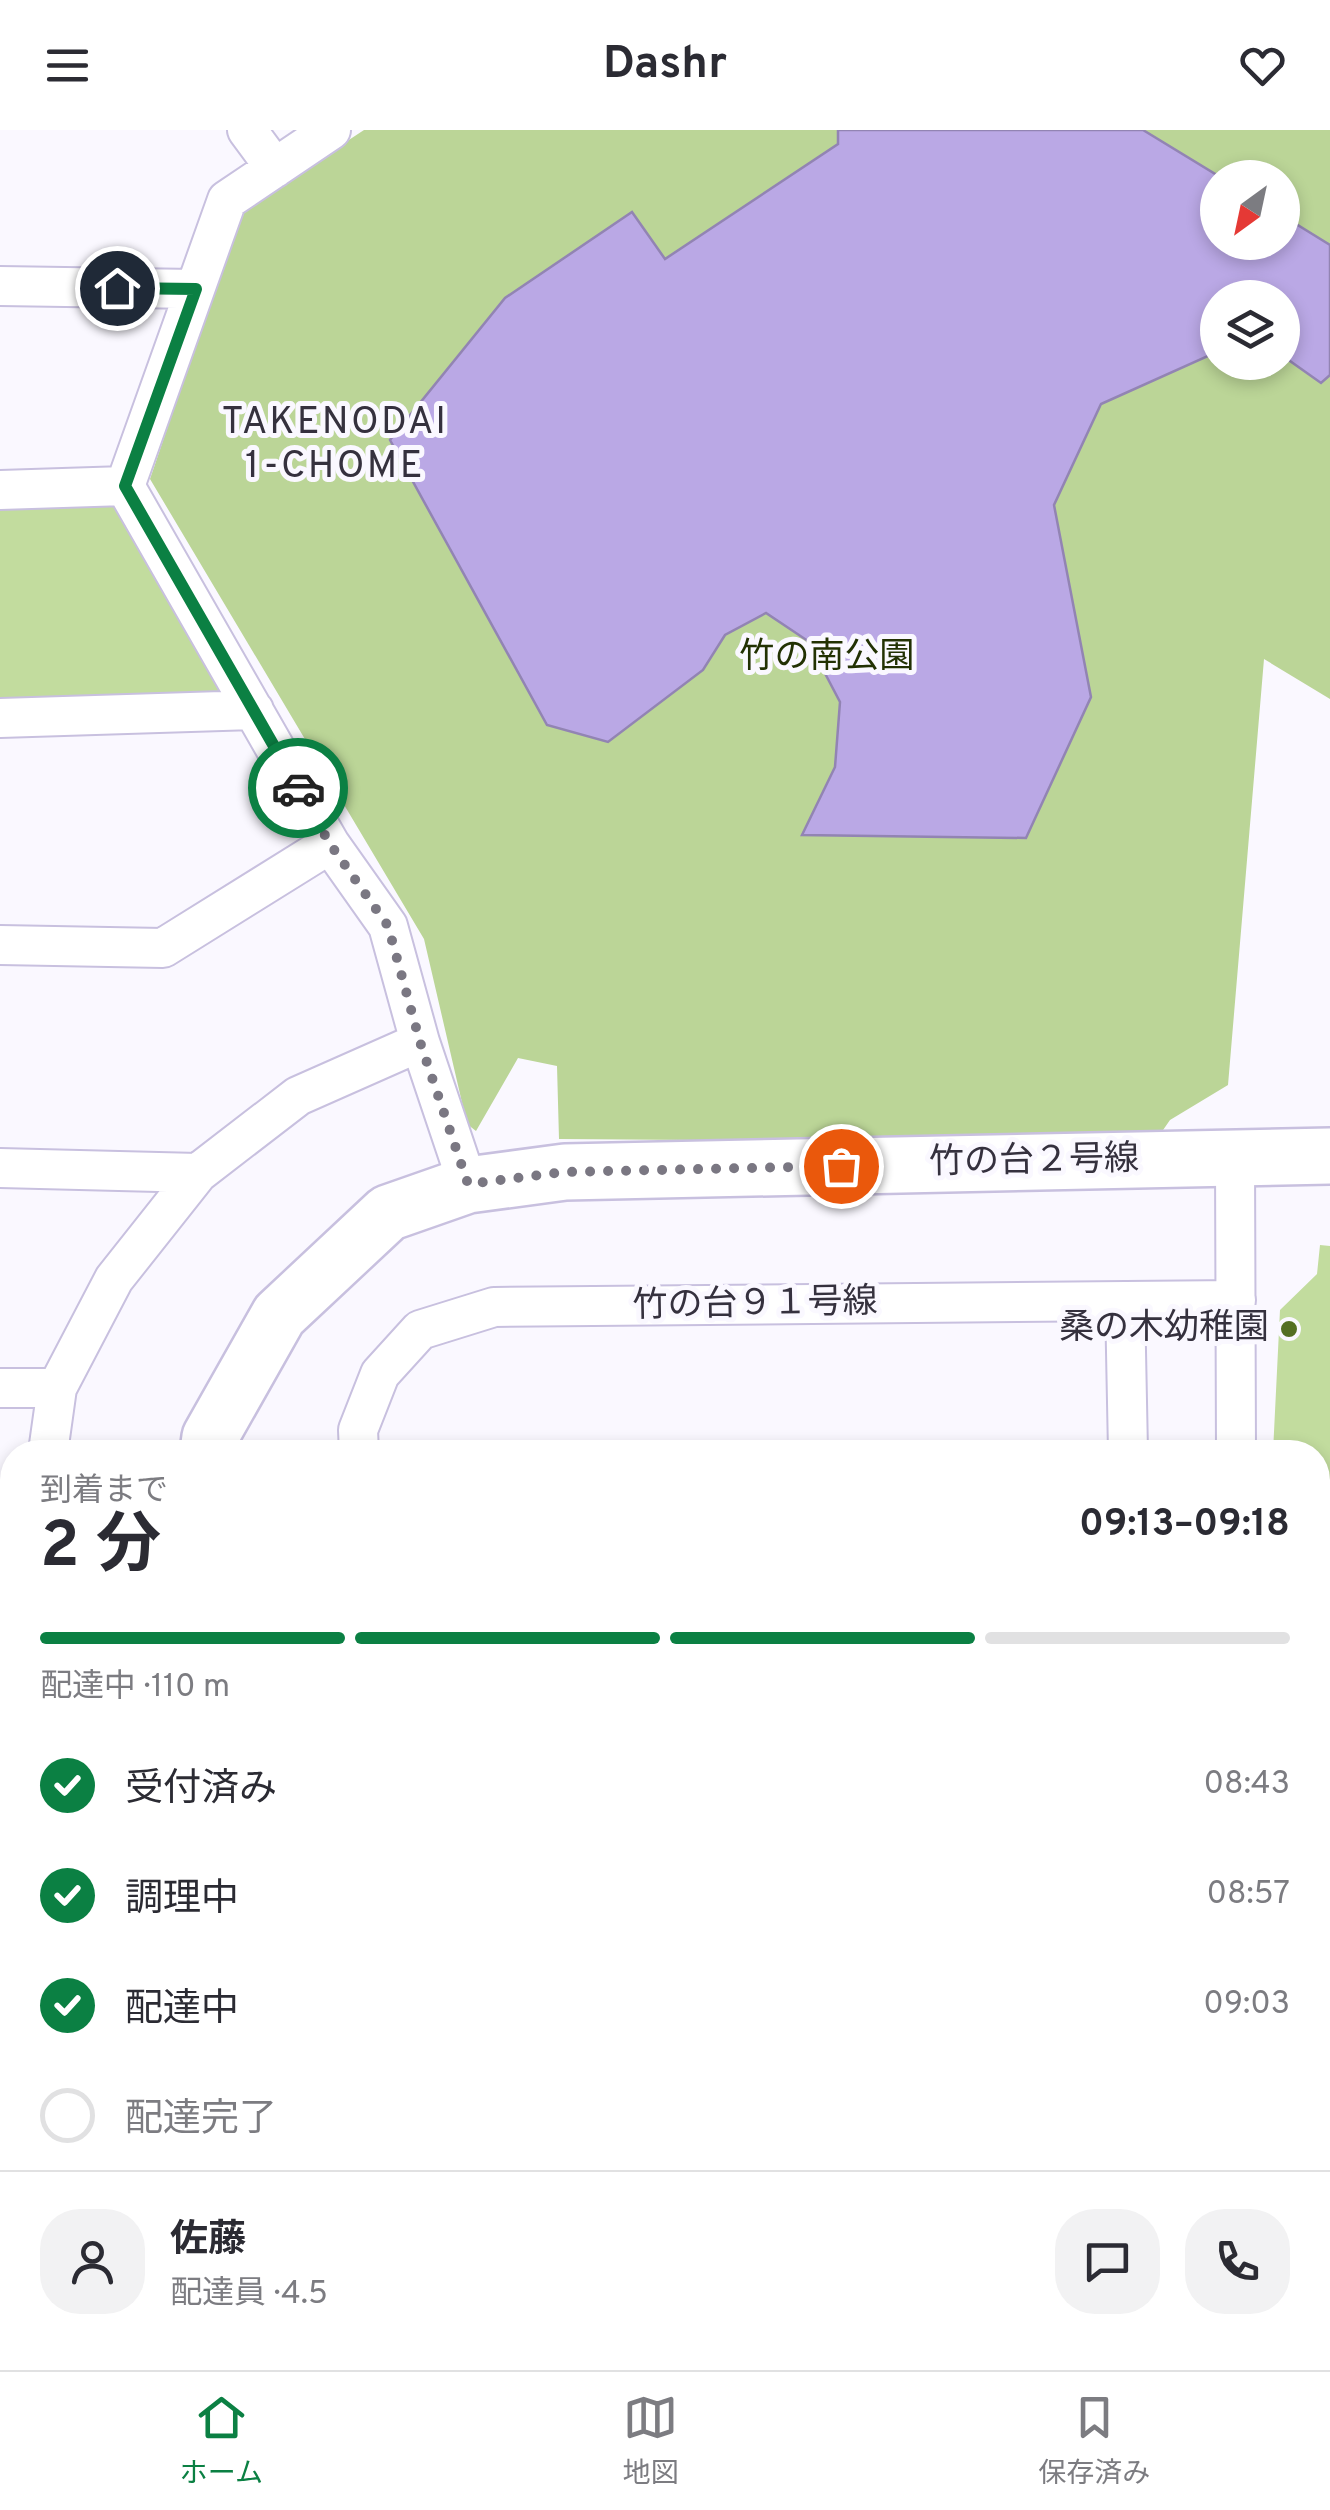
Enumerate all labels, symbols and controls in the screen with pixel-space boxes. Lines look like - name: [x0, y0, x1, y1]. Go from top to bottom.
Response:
- text: Dashr: [603, 37, 727, 94]
- icon: menu: [40, 38, 95, 93]
- icon: heart: [1235, 38, 1290, 93]
- north arrow: [1200, 160, 1300, 260]
- map controls: [1200, 160, 1300, 380]
- pin: [75, 246, 160, 331]
- icon: home: [90, 261, 145, 316]
- button: layers: [1200, 280, 1300, 380]
- district label: TAKENODAI 1-CHOME: [221, 399, 449, 492]
- park label: 竹の南公園: [739, 636, 915, 680]
- courier: [248, 738, 348, 838]
- icon: car: [271, 761, 326, 816]
- pin: [799, 1124, 884, 1209]
- street label: 竹の台２号線: [929, 1138, 1139, 1186]
- icon: bag: [814, 1139, 869, 1194]
- street label: 竹の台９１号線: [632, 1281, 878, 1329]
- place label: 桑の木幼稚園: [1059, 1307, 1269, 1351]
- marker: 桑の木幼稚園: [1278, 1318, 1300, 1340]
- text: 到着まで: [40, 1472, 168, 1512]
- text: 09:13–09:18: [1079, 1501, 1290, 1550]
- text: 2 分: [40, 1508, 161, 1590]
- text: 配達中 · 110 m: [40, 1668, 230, 1708]
- icon: check: [40, 1758, 95, 1813]
- text: 08:43: [1204, 1765, 1290, 1805]
- text: 受付済み: [125, 1766, 277, 1815]
- icon: check: [40, 1868, 95, 1923]
- text: 08:57: [1206, 1875, 1290, 1915]
- text: 調理中: [125, 1876, 239, 1925]
- icon: check: [40, 1978, 95, 2033]
- text: 09:03: [1203, 1985, 1290, 2025]
- text: 配達中: [125, 1986, 239, 2035]
- text: 配達完了: [125, 2096, 277, 2145]
- button: person: [40, 2209, 145, 2314]
- button: chat: [1055, 2209, 1160, 2314]
- button: phone: [1185, 2209, 1290, 2314]
- text: 佐藤: [170, 2217, 246, 2266]
- text: 配達員 · 4.5: [170, 2275, 328, 2315]
- tab: ホーム: [180, 2390, 263, 2493]
- tab: 地図: [623, 2390, 679, 2493]
- tab: 保存済み: [1038, 2390, 1150, 2493]

